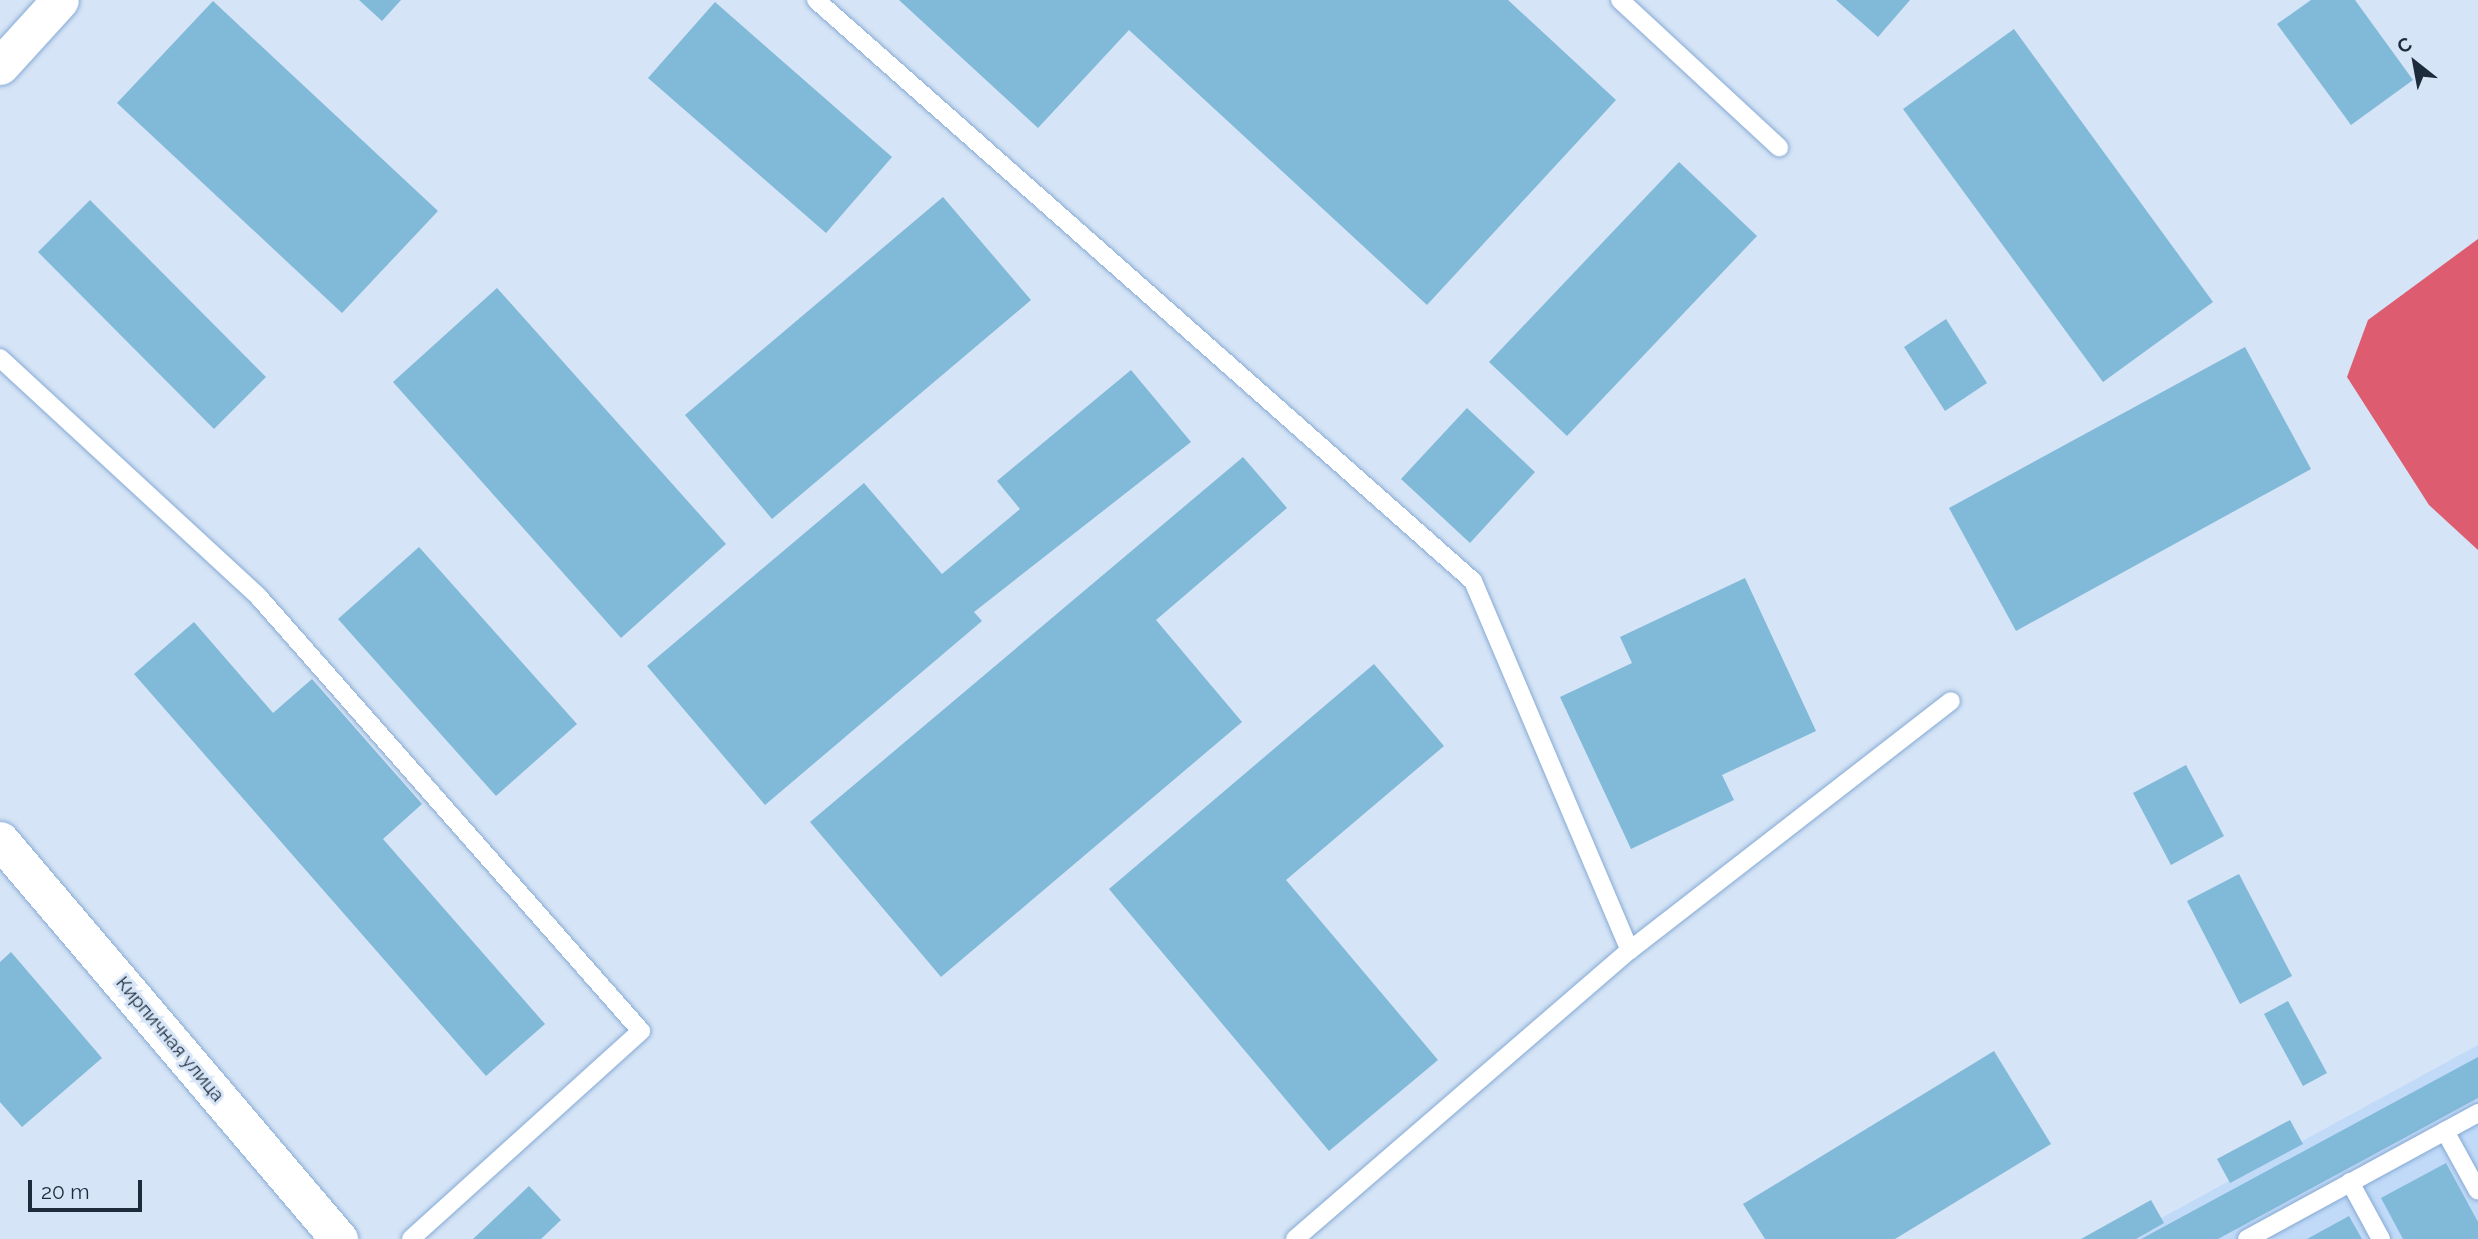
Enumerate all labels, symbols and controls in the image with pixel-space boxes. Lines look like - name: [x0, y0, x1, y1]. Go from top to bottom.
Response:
- north arrow: [2380, 28, 2450, 98]
- text: С: [2393, 32, 2415, 58]
- street label: Кирпичная улица: [111, 972, 229, 1106]
- scale bar: [32, 1166, 145, 1210]
- text: 20 m: [41, 1179, 89, 1204]

